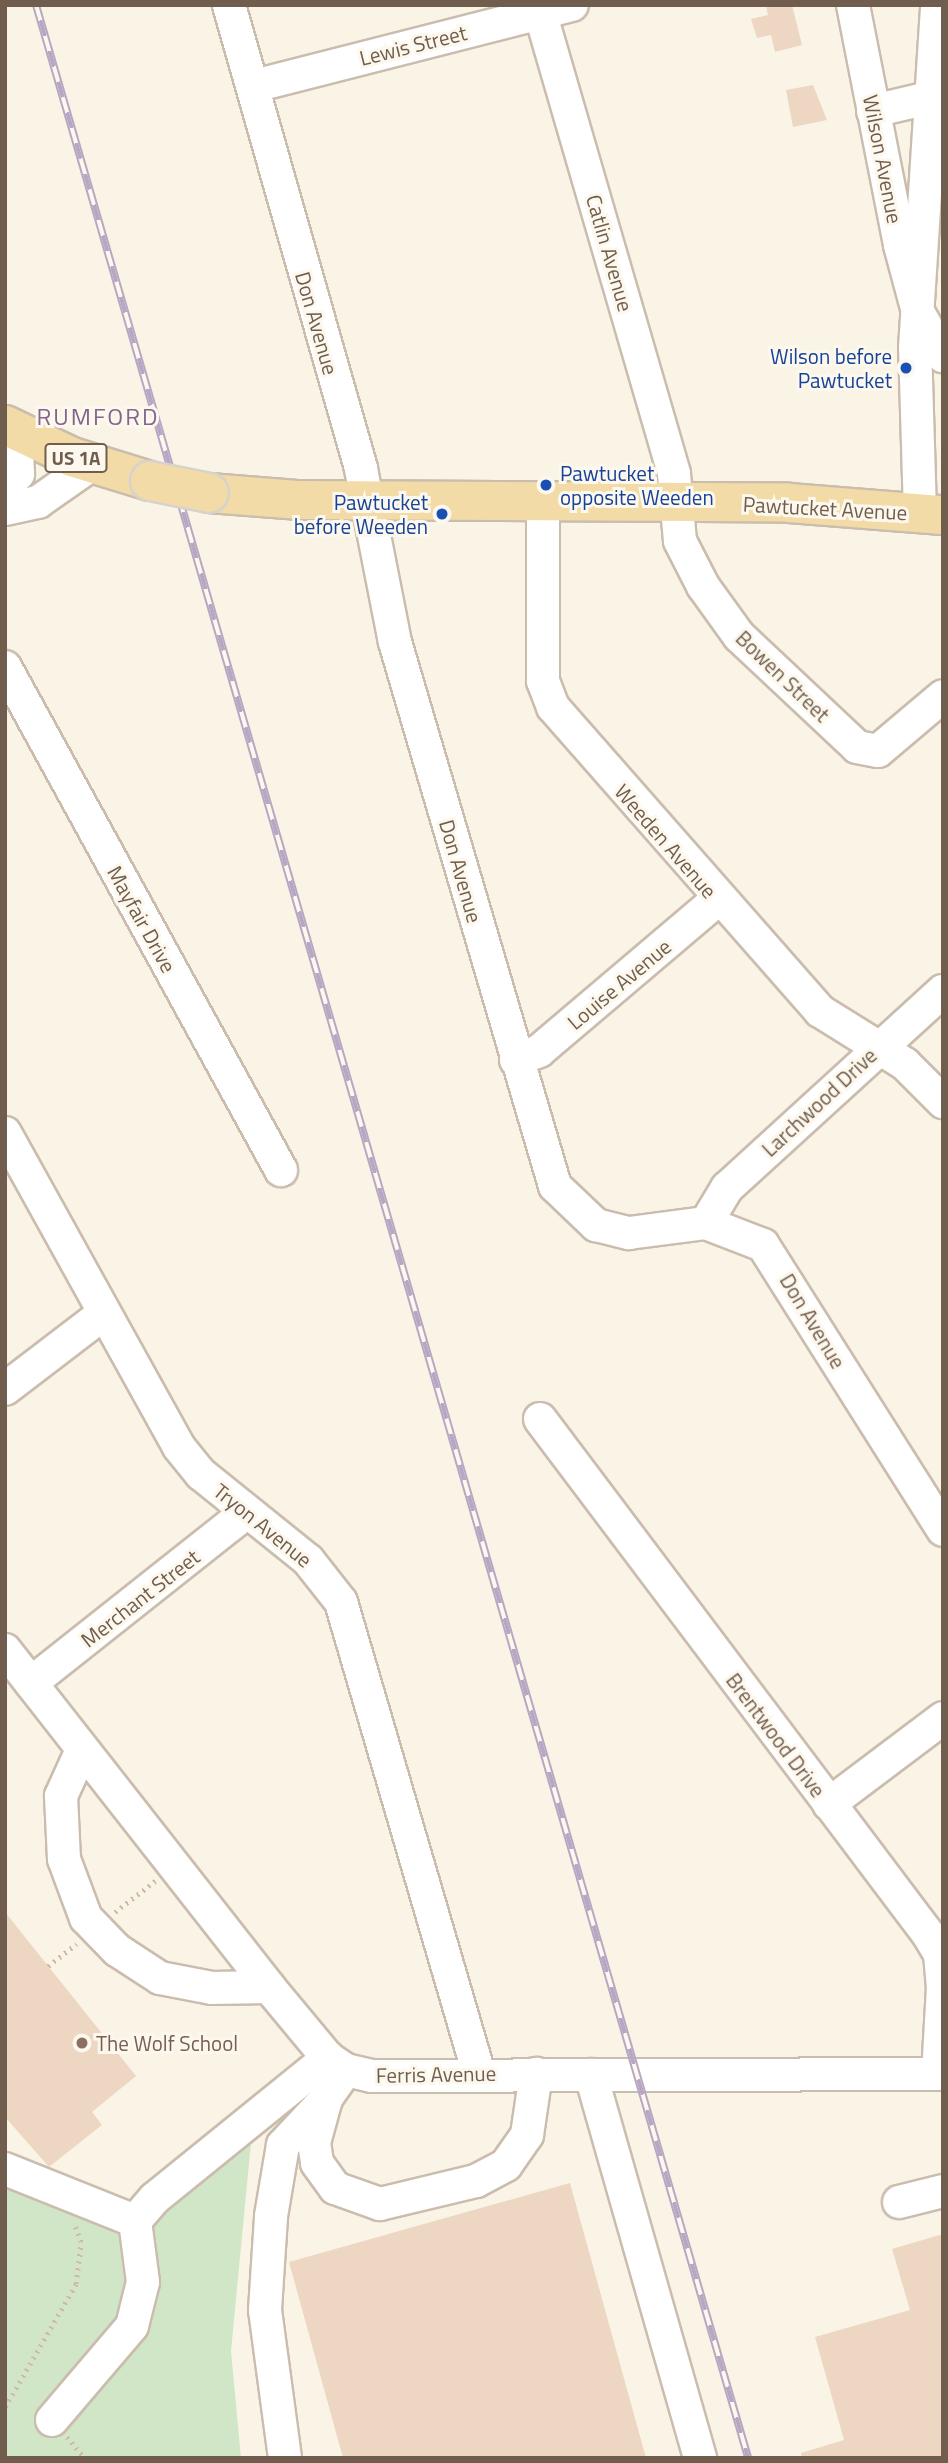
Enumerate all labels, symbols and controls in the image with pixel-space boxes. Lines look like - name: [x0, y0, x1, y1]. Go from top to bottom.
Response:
- street label: Lewis Street: [357, 20, 469, 70]
- street label: Wilson Avenue: [858, 93, 908, 225]
- street label: Catlin Avenue: [581, 192, 639, 314]
- street label: Don Avenue: [290, 268, 344, 378]
- place label: Wilson before Pawtucket: [770, 343, 892, 393]
- marker: Wilson before Pawtucket: [898, 360, 914, 376]
- district label: RUMFORD: [37, 403, 159, 431]
- road number: US 1A: [43, 442, 109, 474]
- place label: Pawtucket opposite Weeden: [560, 460, 714, 510]
- marker: Pawtucket opposite Weeden: [538, 477, 554, 493]
- place label: Pawtucket before Weeden: [294, 489, 428, 539]
- street label: Pawtucket Avenue: [742, 491, 908, 525]
- marker: Pawtucket before Weeden: [434, 506, 450, 522]
- street label: Bowen Street: [731, 625, 835, 727]
- street label: Weeden Avenue: [610, 779, 722, 903]
- street label: Don Avenue: [434, 816, 488, 926]
- street label: Mayfair Drive: [102, 861, 182, 977]
- street label: Louise Avenue: [562, 933, 676, 1035]
- street label: Larchwood Drive: [756, 1042, 882, 1162]
- street label: Don Avenue: [775, 1269, 851, 1373]
- street label: Tryon Avenue: [209, 1478, 317, 1572]
- street label: Merchant Street: [76, 1544, 204, 1652]
- street label: Brentwood Drive: [721, 1668, 831, 1802]
- place label: The Wolf School: [96, 2030, 238, 2056]
- marker: The Wolf School: [74, 2035, 90, 2051]
- street label: Ferris Avenue: [376, 2060, 496, 2088]

